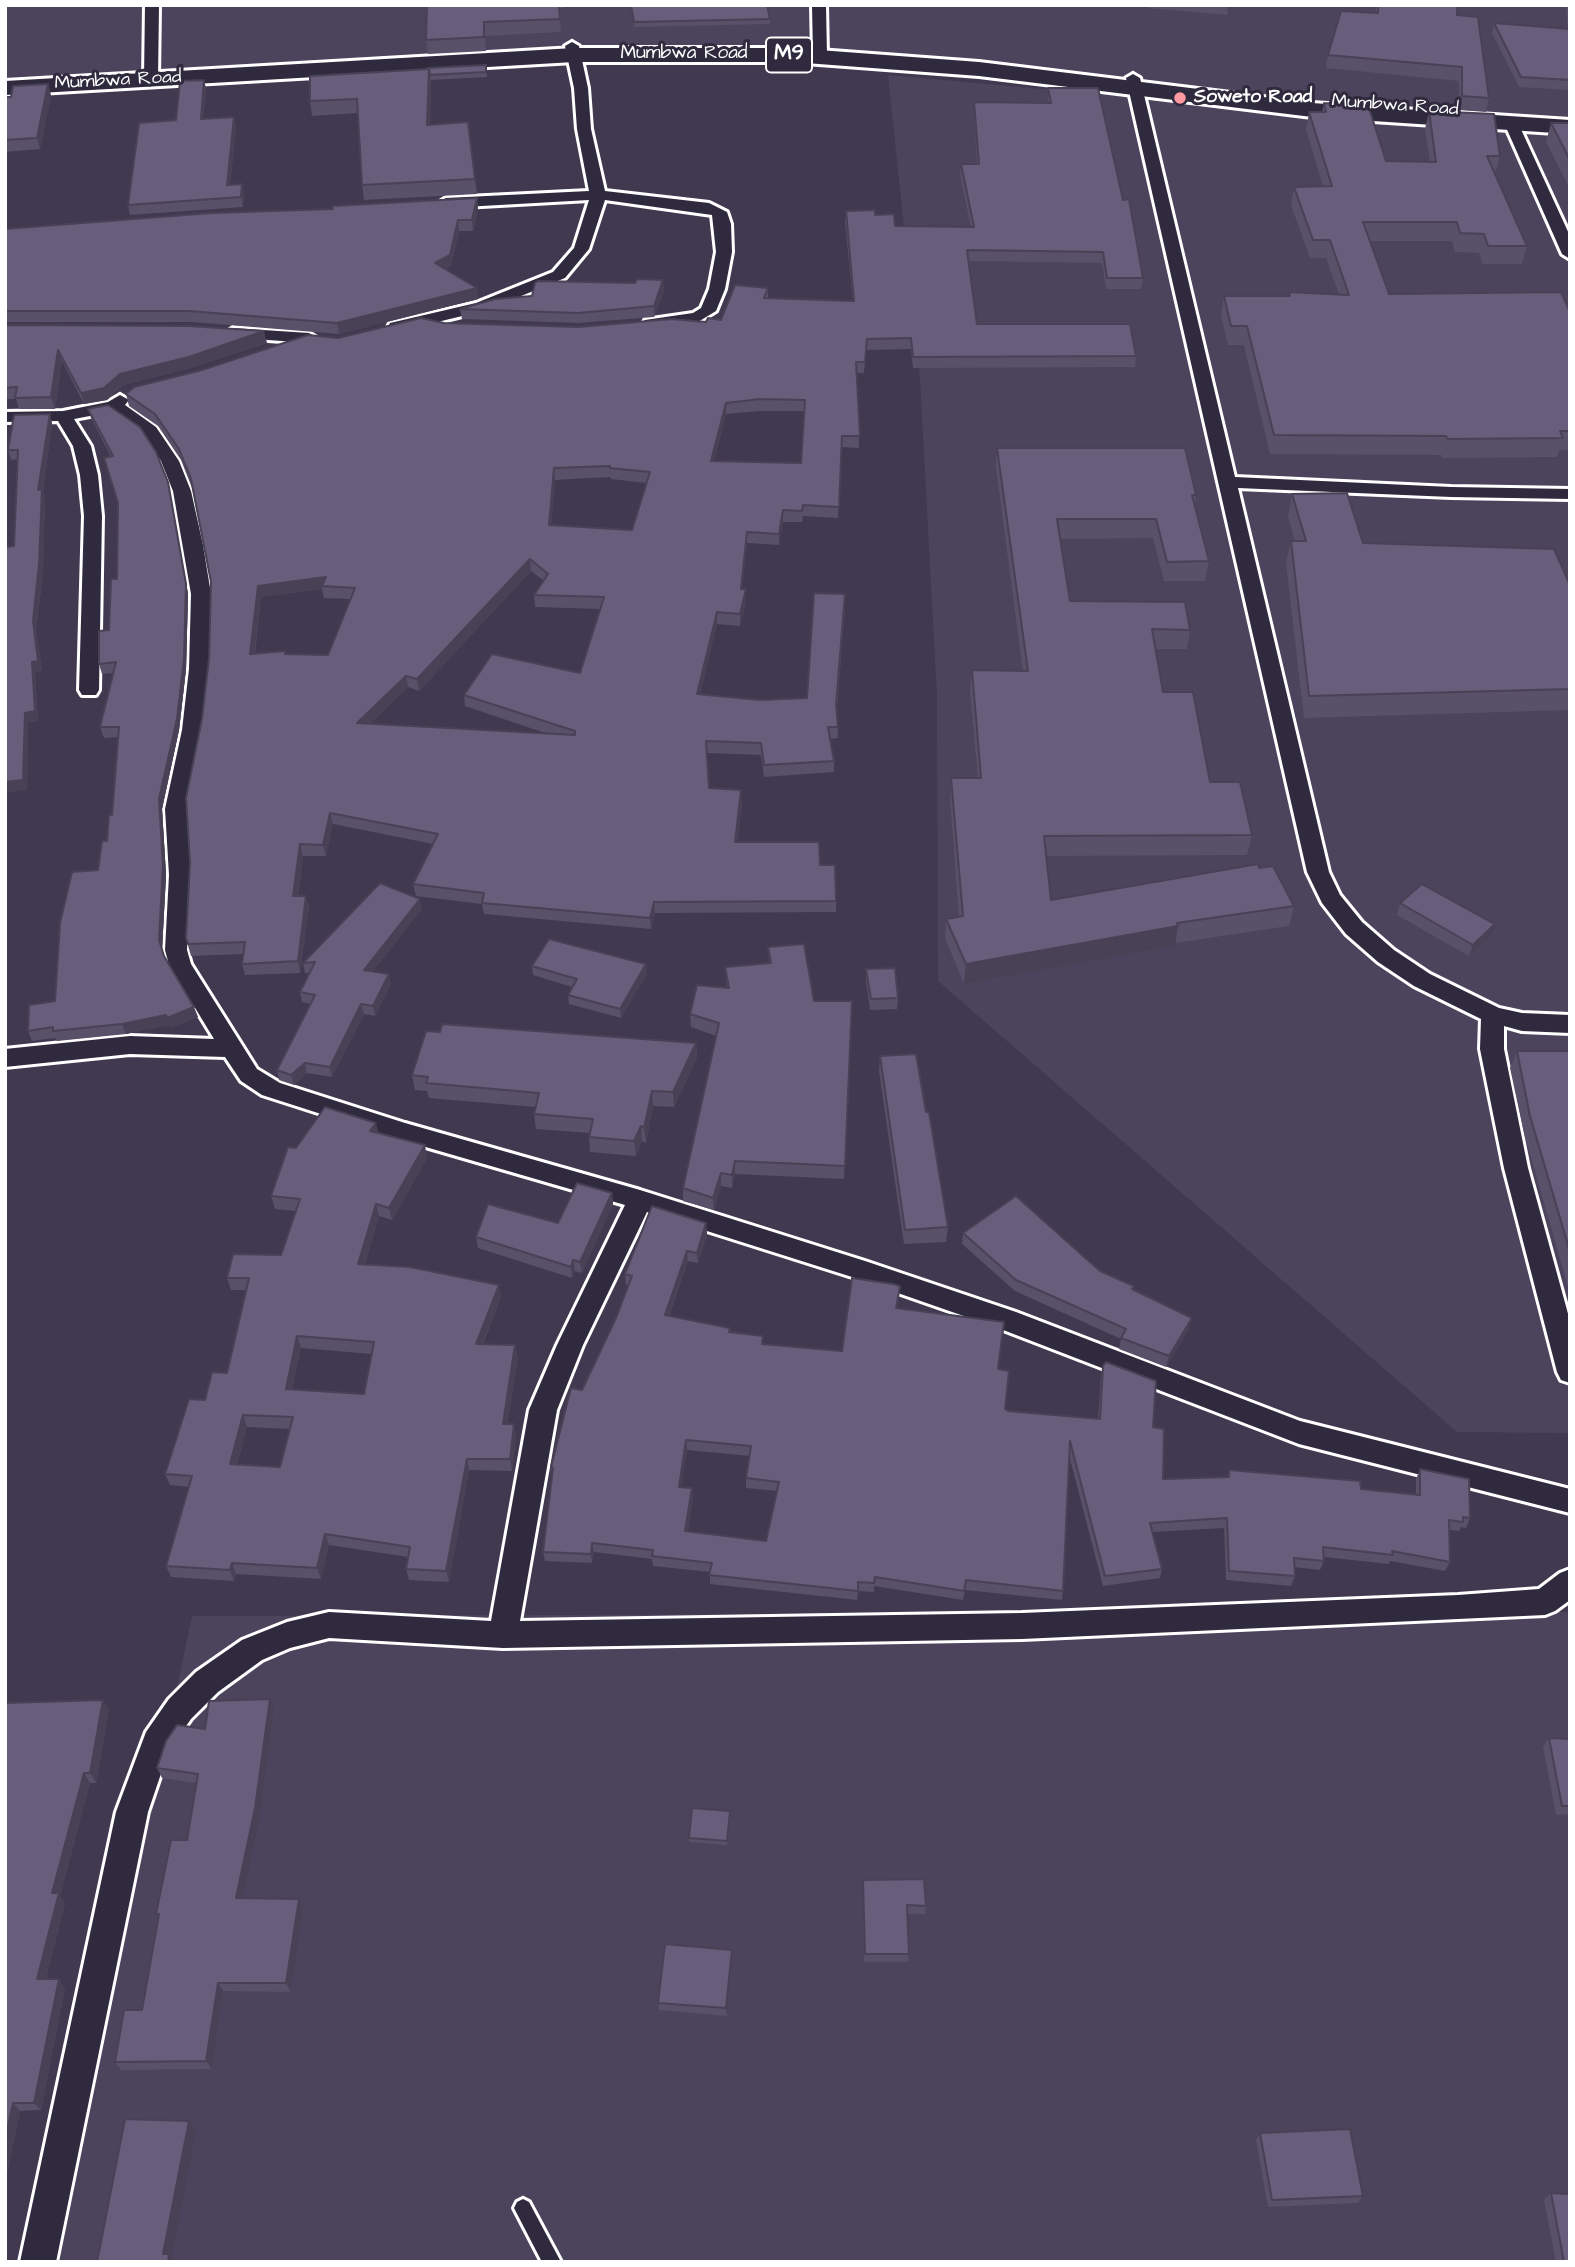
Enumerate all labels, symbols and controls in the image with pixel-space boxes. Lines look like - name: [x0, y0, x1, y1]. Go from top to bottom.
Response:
- road number: M9: [766, 38, 812, 72]
- street label: Mumbwa Road: [620, 43, 748, 65]
- street label: Mumbwa Road: [54, 66, 182, 96]
- place label: Soweto Road: [1194, 87, 1312, 109]
- marker: Soweto Road: [1172, 90, 1188, 106]
- street label: Mumbwa Road: [1331, 90, 1459, 122]

